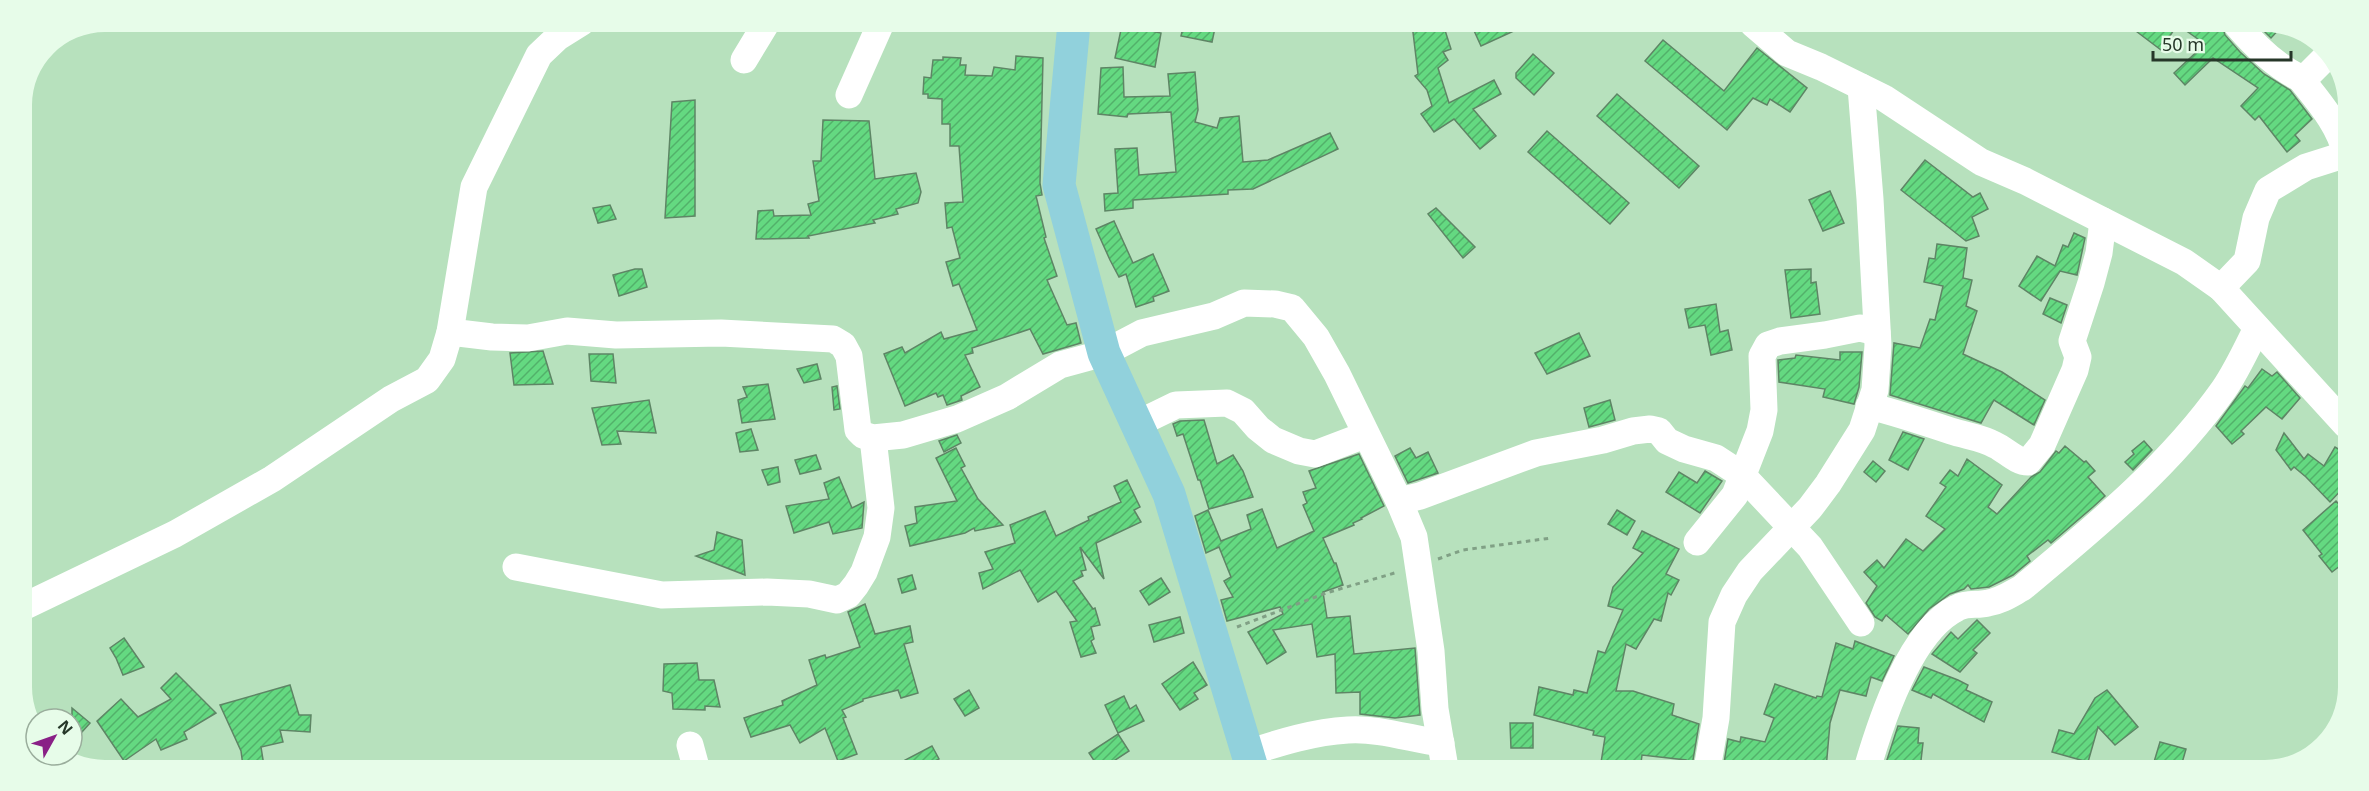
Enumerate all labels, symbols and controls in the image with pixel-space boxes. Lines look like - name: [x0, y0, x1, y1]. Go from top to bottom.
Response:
- scale bar: [2153, 24, 2291, 62]
- text: 50 m: [2162, 32, 2204, 56]
- north arrow: [24, 707, 84, 767]
- text: N: [53, 715, 78, 739]

